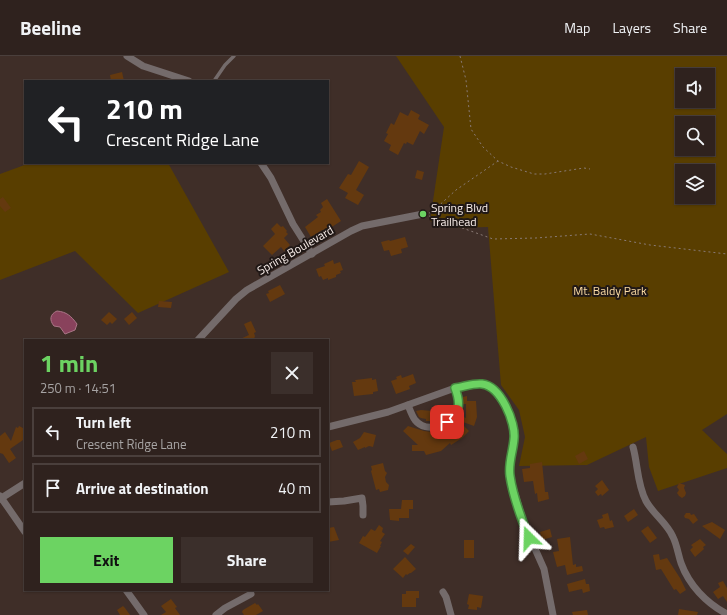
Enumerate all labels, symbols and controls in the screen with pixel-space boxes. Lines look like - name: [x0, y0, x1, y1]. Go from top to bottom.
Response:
- text: Beeline: [20, 13, 81, 42]
- text: Map: [564, 17, 590, 38]
- text: Layers: [612, 17, 651, 38]
- text: Share: [673, 17, 707, 38]
- map controls: [675, 68, 715, 204]
- button: sound: [675, 68, 715, 108]
- text: 210 m: [106, 87, 183, 130]
- icon: left: [40, 96, 92, 148]
- button: search: [675, 116, 715, 156]
- text: Crescent Ridge Lane: [106, 126, 259, 153]
- button: layers: [675, 164, 715, 204]
- place label: Spring Blvd Trailhead: [431, 198, 488, 231]
- marker: Spring Blvd Trailhead: [418, 209, 428, 219]
- street label: Spring Boulevard: [253, 220, 337, 280]
- park label: Mt. Baldy Park: [573, 281, 647, 300]
- text: 1 min: [40, 345, 98, 381]
- button: close: [271, 352, 313, 394]
- text: 250 m · 14:51: [40, 378, 116, 398]
- pin: [430, 405, 464, 439]
- text: Turn left: [76, 411, 131, 434]
- icon: arrive: [436, 411, 458, 433]
- icon: left: [42, 421, 64, 443]
- text: 210 m: [270, 421, 311, 444]
- text: Crescent Ridge Lane: [76, 434, 187, 454]
- icon: arrive: [42, 477, 64, 499]
- text: Arrive at destination: [76, 477, 209, 500]
- text: 40 m: [278, 477, 311, 500]
- position arrow: [508, 517, 550, 559]
- button: Exit: [40, 537, 173, 583]
- button: Share: [181, 537, 313, 583]

